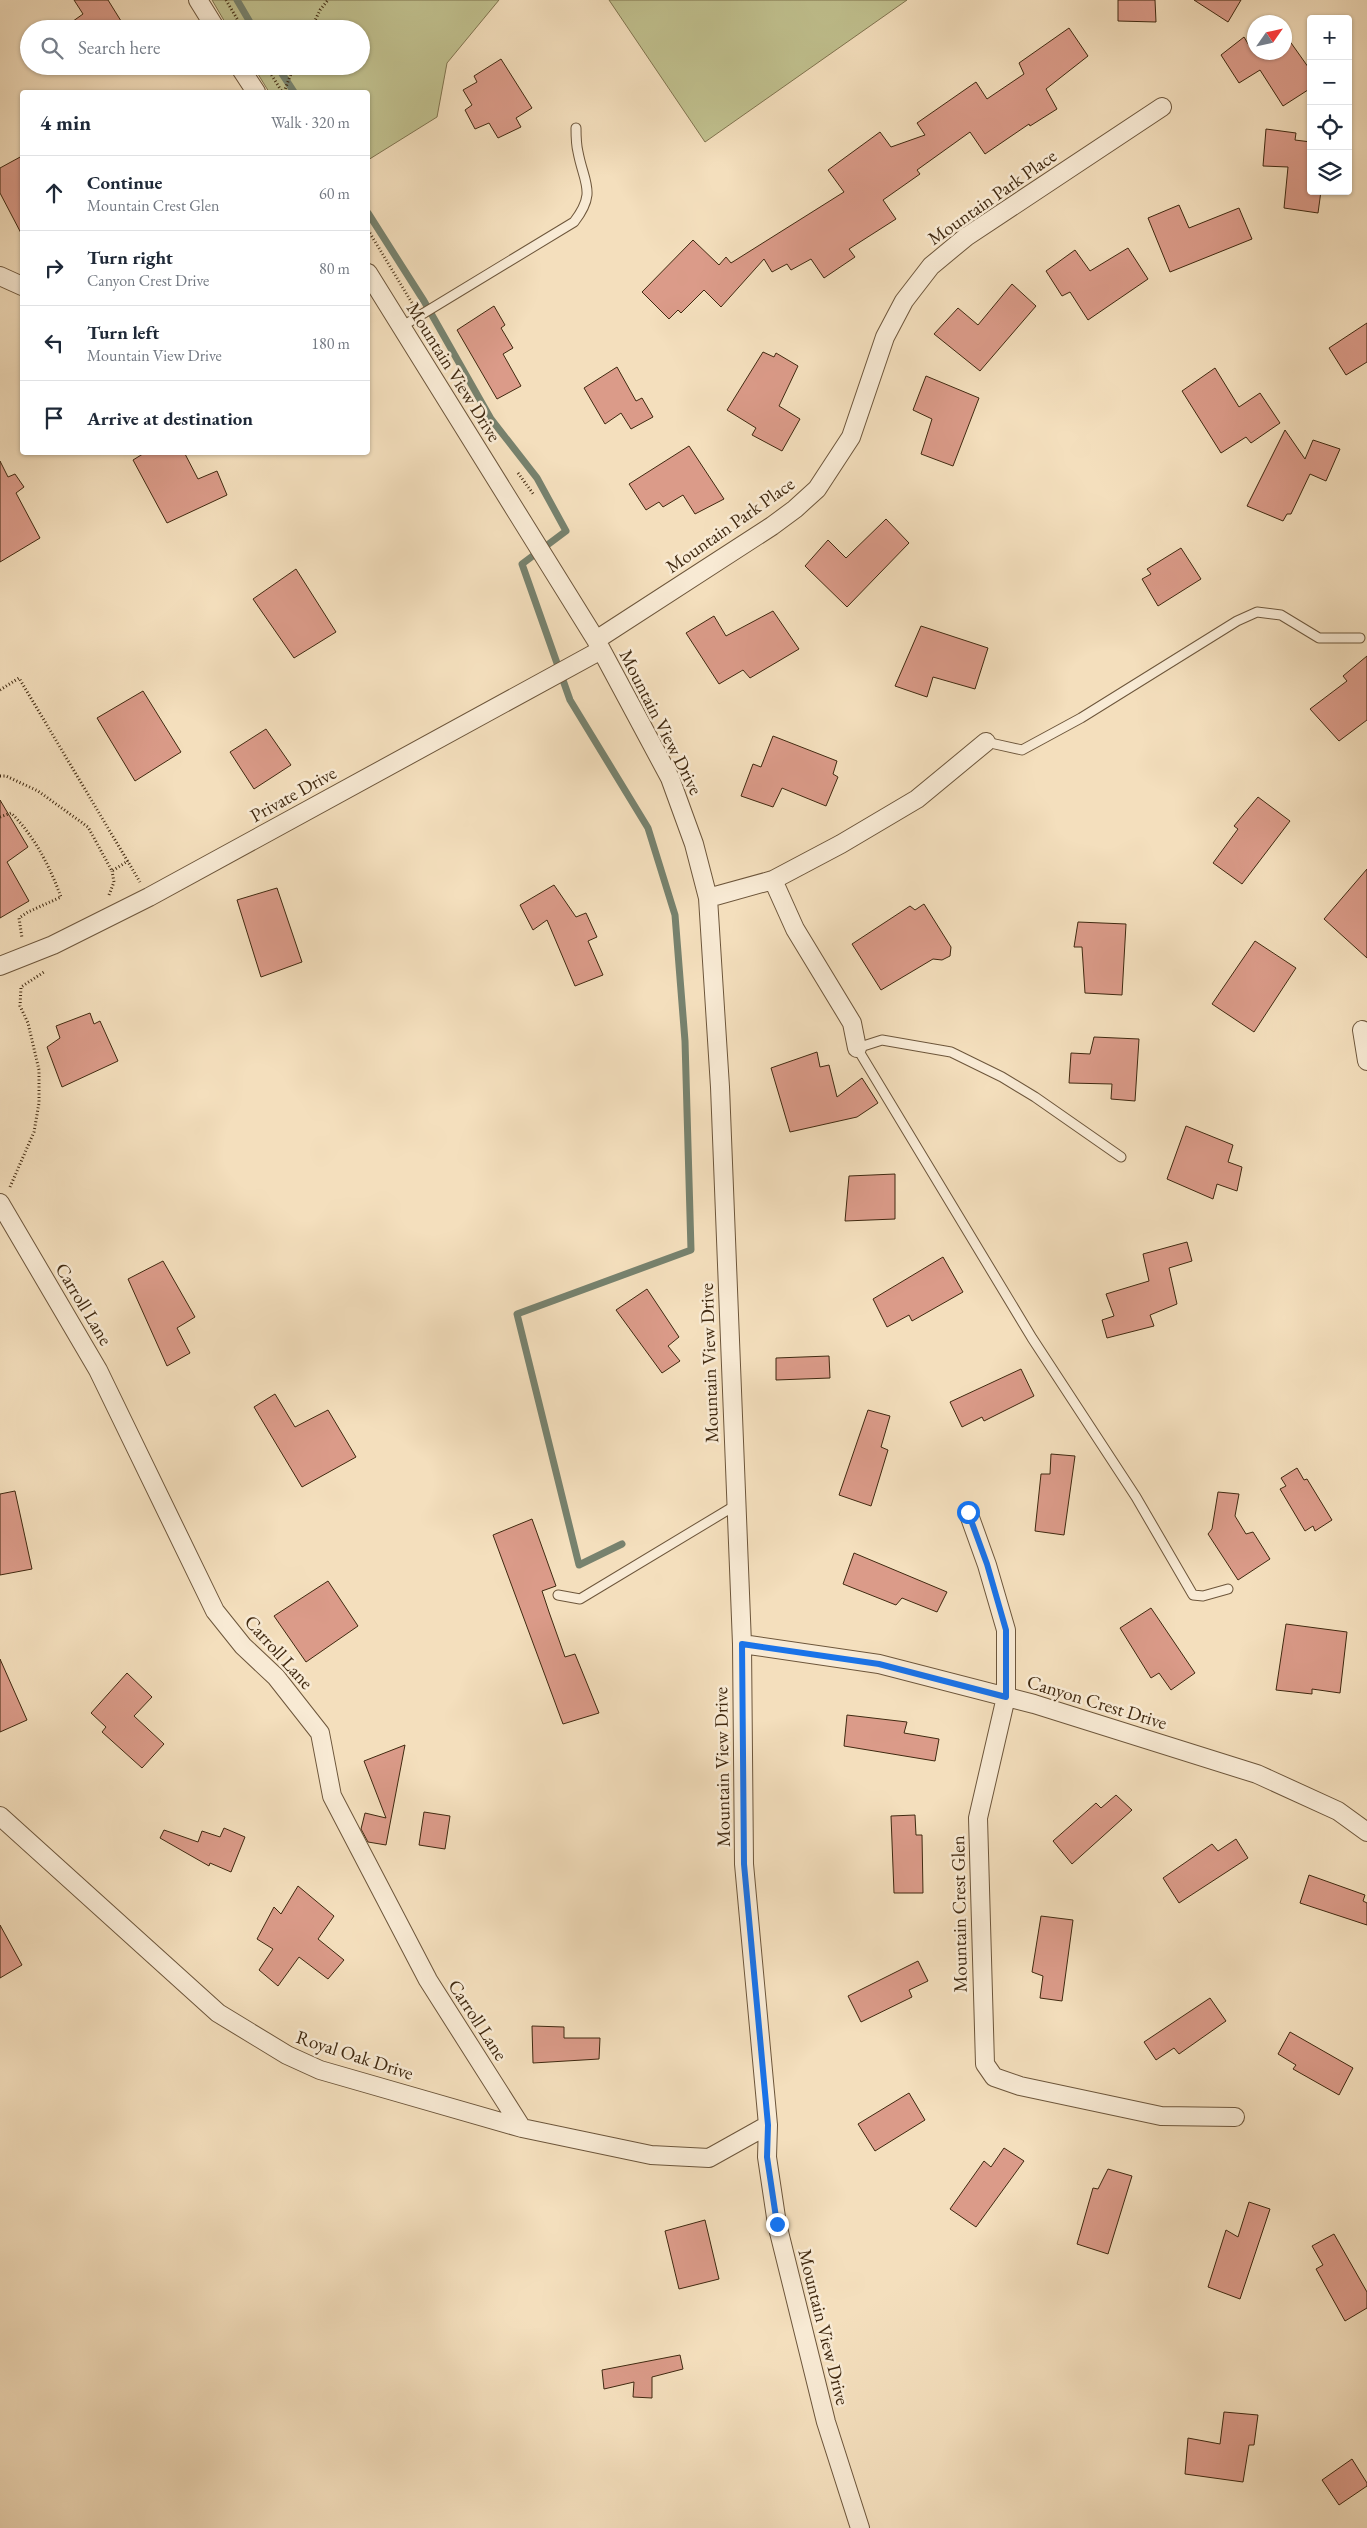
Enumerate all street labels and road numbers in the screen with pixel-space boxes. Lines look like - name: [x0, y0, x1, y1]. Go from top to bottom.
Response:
- street label: Mountain Park Place: [923, 143, 1061, 251]
- street label: Mountain View Drive: [401, 297, 507, 447]
- street label: Mountain Park Place: [661, 471, 799, 579]
- street label: Mountain View Drive: [614, 645, 708, 799]
- street label: Private Drive: [245, 760, 341, 828]
- street label: Carroll Lane: [50, 1258, 118, 1350]
- street label: Mountain View Drive: [694, 1283, 724, 1443]
- street label: Carroll Lane: [239, 1609, 319, 1695]
- street label: Canyon Crest Drive: [1024, 1669, 1170, 1735]
- street label: Mountain View Drive: [708, 1687, 736, 1847]
- street label: Mountain Crest Glen: [945, 1835, 973, 1993]
- street label: Carroll Lane: [442, 1975, 514, 2065]
- street label: Royal Oak Drive: [293, 2024, 417, 2086]
- street label: Mountain View Drive: [793, 2246, 855, 2408]

